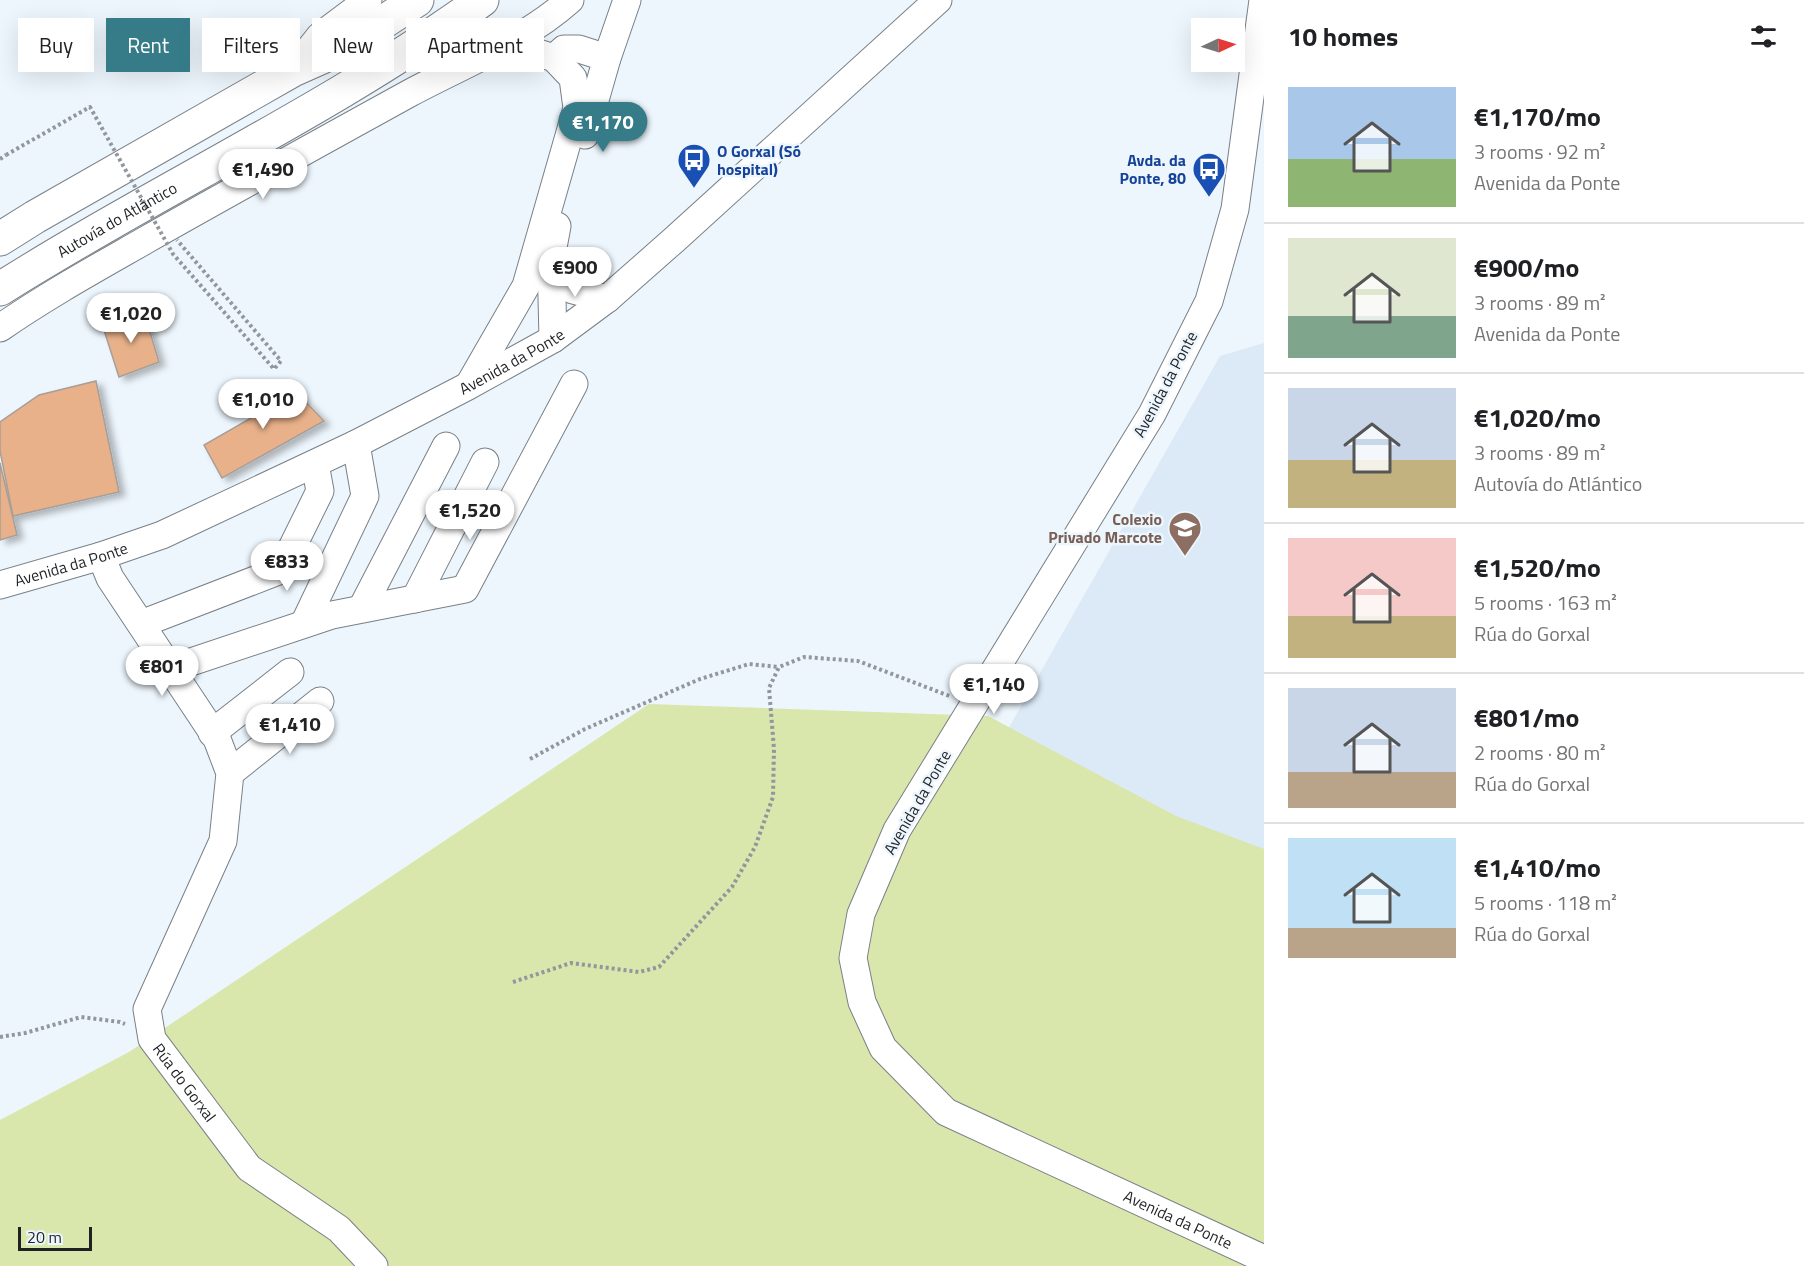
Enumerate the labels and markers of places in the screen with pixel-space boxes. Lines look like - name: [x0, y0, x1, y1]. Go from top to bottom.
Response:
- pin: €1,170: [554, 102, 652, 153]
- place label: O Gorxal (Só hospital): [717, 139, 801, 181]
- bus stop icon: O Gorxal (Só hospital): [676, 142, 712, 189]
- place label: Avda. da Ponte, 80: [1120, 148, 1186, 190]
- pin: €1,490: [214, 149, 312, 200]
- bus stop icon: Avda. da Ponte, 80: [1191, 151, 1227, 198]
- pin: €900: [539, 247, 611, 298]
- pin: €1,020: [82, 293, 180, 344]
- pin: €1,010: [214, 379, 312, 430]
- pin: €1,520: [421, 490, 519, 541]
- place label: Colexio Privado Marcote: [1048, 507, 1162, 549]
- school or university icon: Colexio Privado Marcote: [1167, 510, 1203, 557]
- pin: €833: [251, 541, 323, 592]
- pin: €801: [126, 646, 198, 697]
- pin: €1,140: [945, 664, 1043, 715]
- pin: €1,410: [241, 704, 339, 755]

